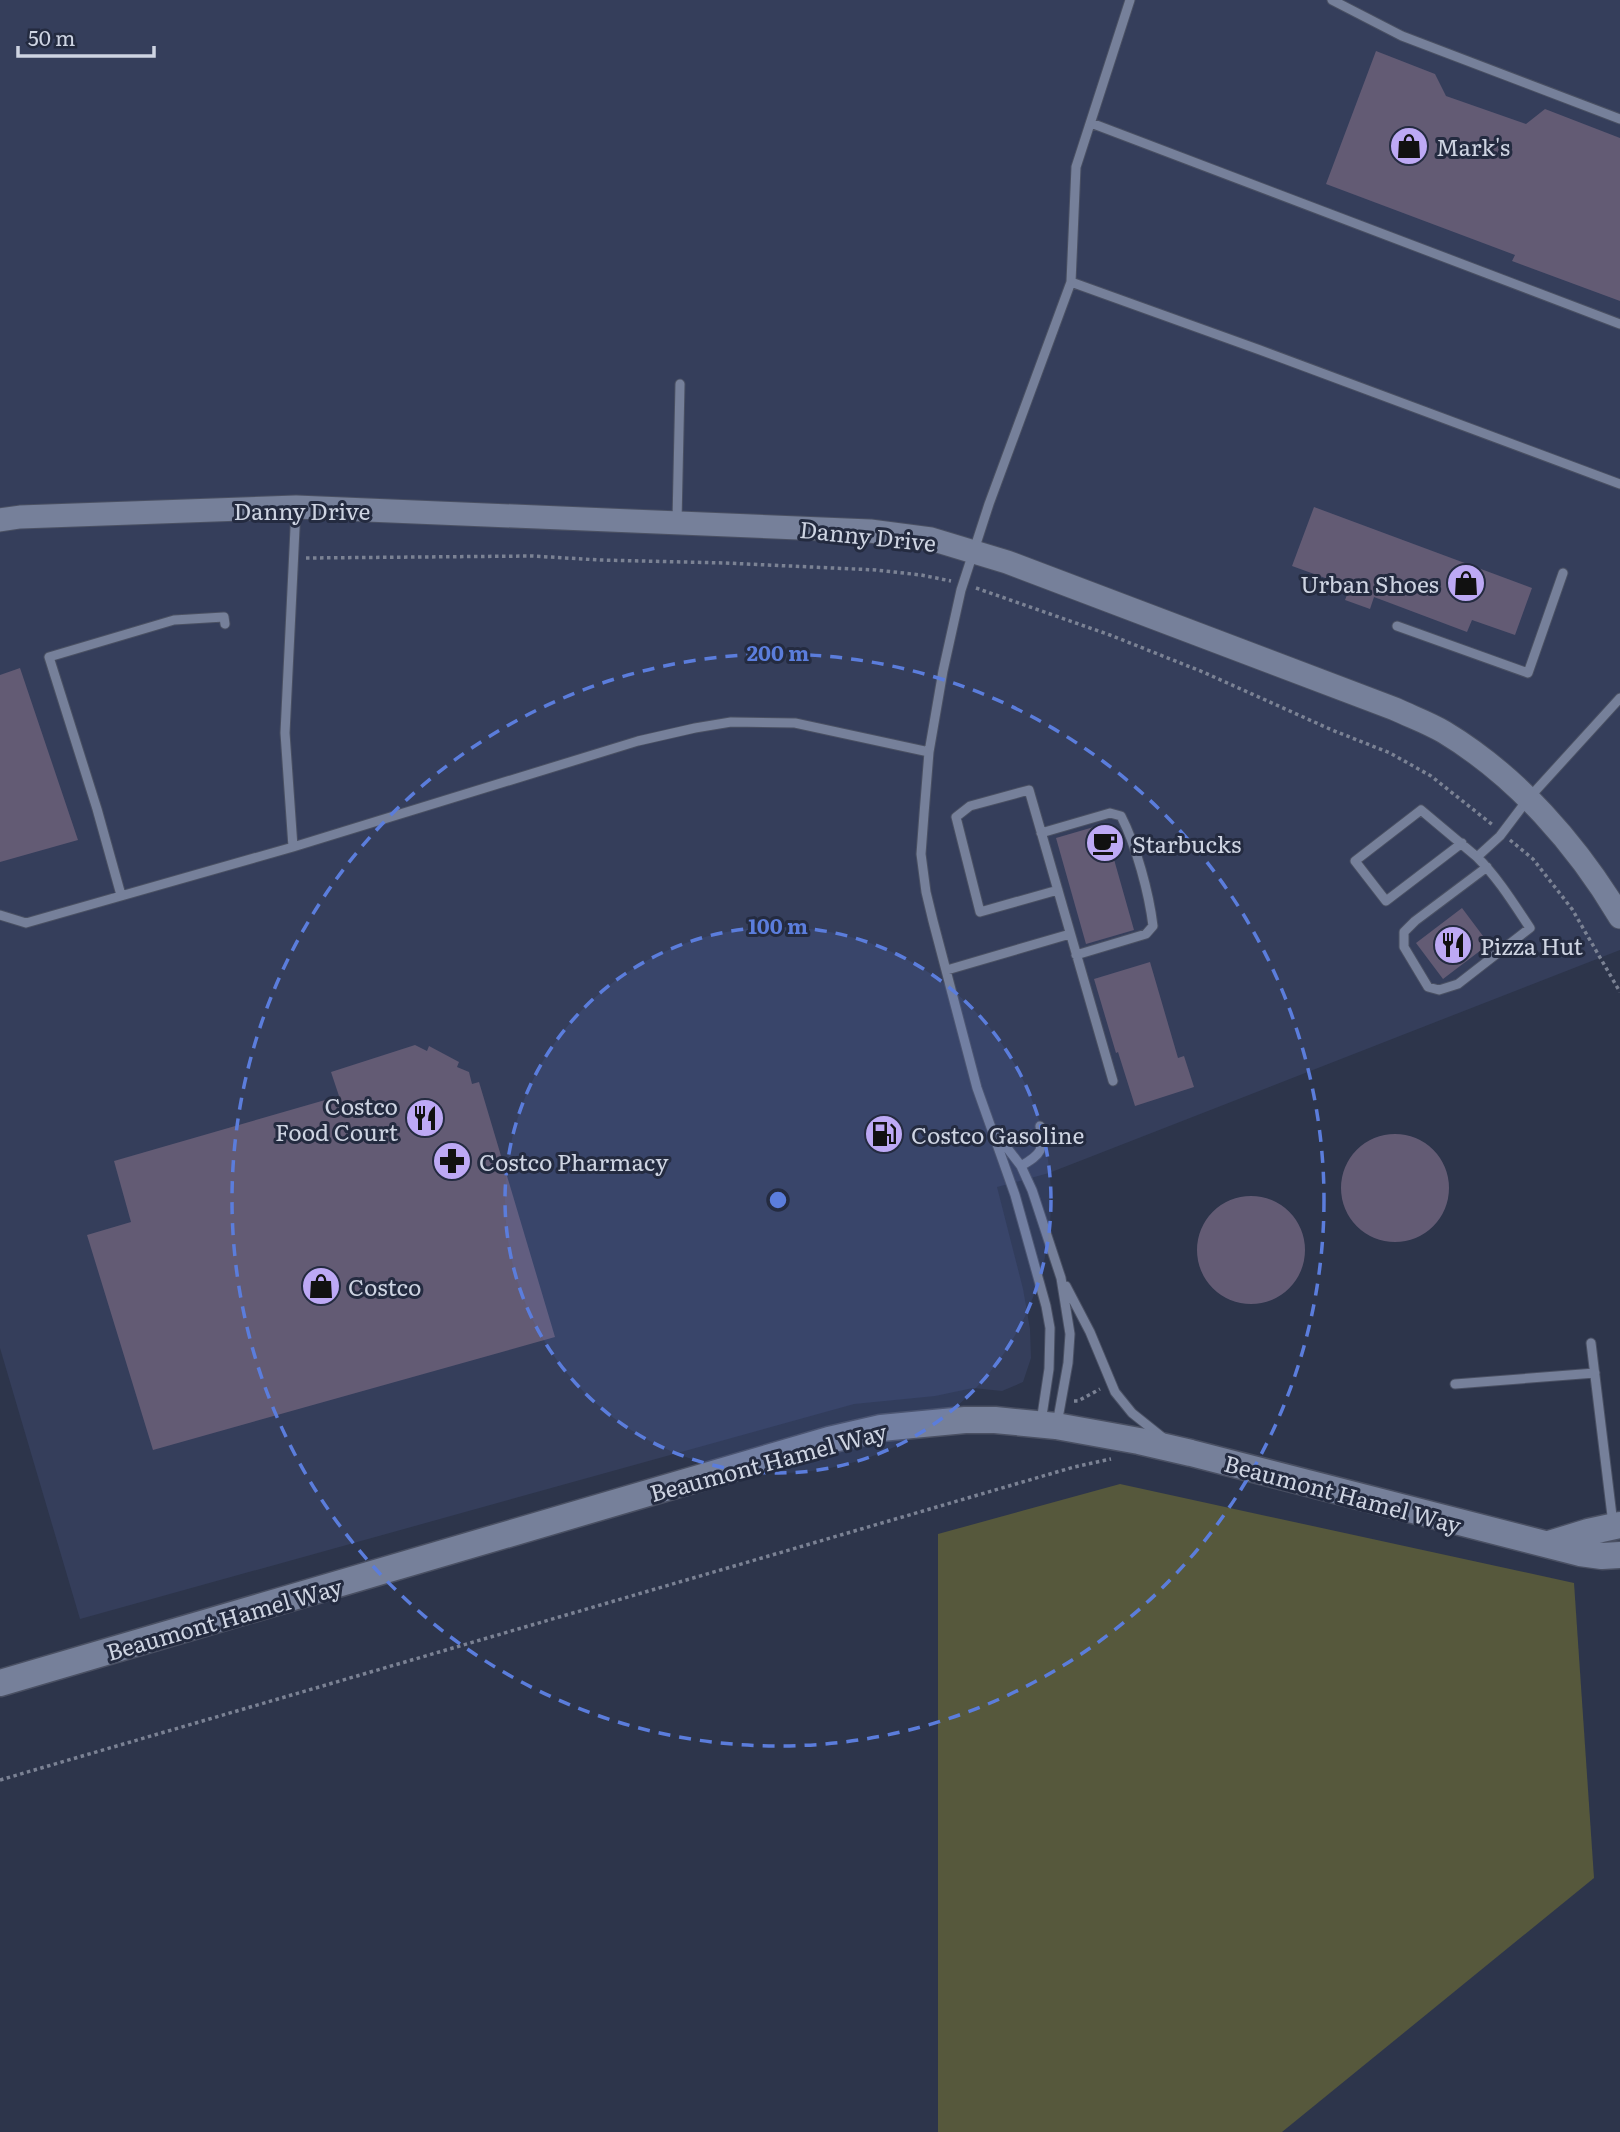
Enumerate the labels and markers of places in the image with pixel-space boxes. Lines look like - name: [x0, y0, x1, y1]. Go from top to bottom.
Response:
- shop icon: Mark's: [1388, 125, 1430, 167]
- place label: Mark's: [1436, 129, 1510, 163]
- shop icon: Urban Shoes: [1445, 562, 1487, 604]
- place label: Urban Shoes: [1300, 566, 1439, 600]
- cafe icon: Starbucks: [1084, 822, 1126, 864]
- place label: Starbucks: [1132, 826, 1241, 860]
- restaurant icon: Pizza Hut: [1432, 924, 1474, 966]
- place label: Pizza Hut: [1480, 928, 1584, 962]
- place label: Costco Food Court: [275, 1088, 399, 1148]
- restaurant icon: Costco Food Court: [404, 1097, 446, 1139]
- fuel station icon: Costco Gasoline: [863, 1113, 905, 1155]
- place label: Costco Gasoline: [911, 1117, 1084, 1151]
- pharmacy icon: Costco Pharmacy: [431, 1140, 473, 1182]
- place label: Costco Pharmacy: [479, 1144, 669, 1178]
- centre of rings: [766, 1188, 790, 1212]
- shop icon: Costco: [300, 1265, 342, 1307]
- place label: Costco: [348, 1269, 421, 1303]

